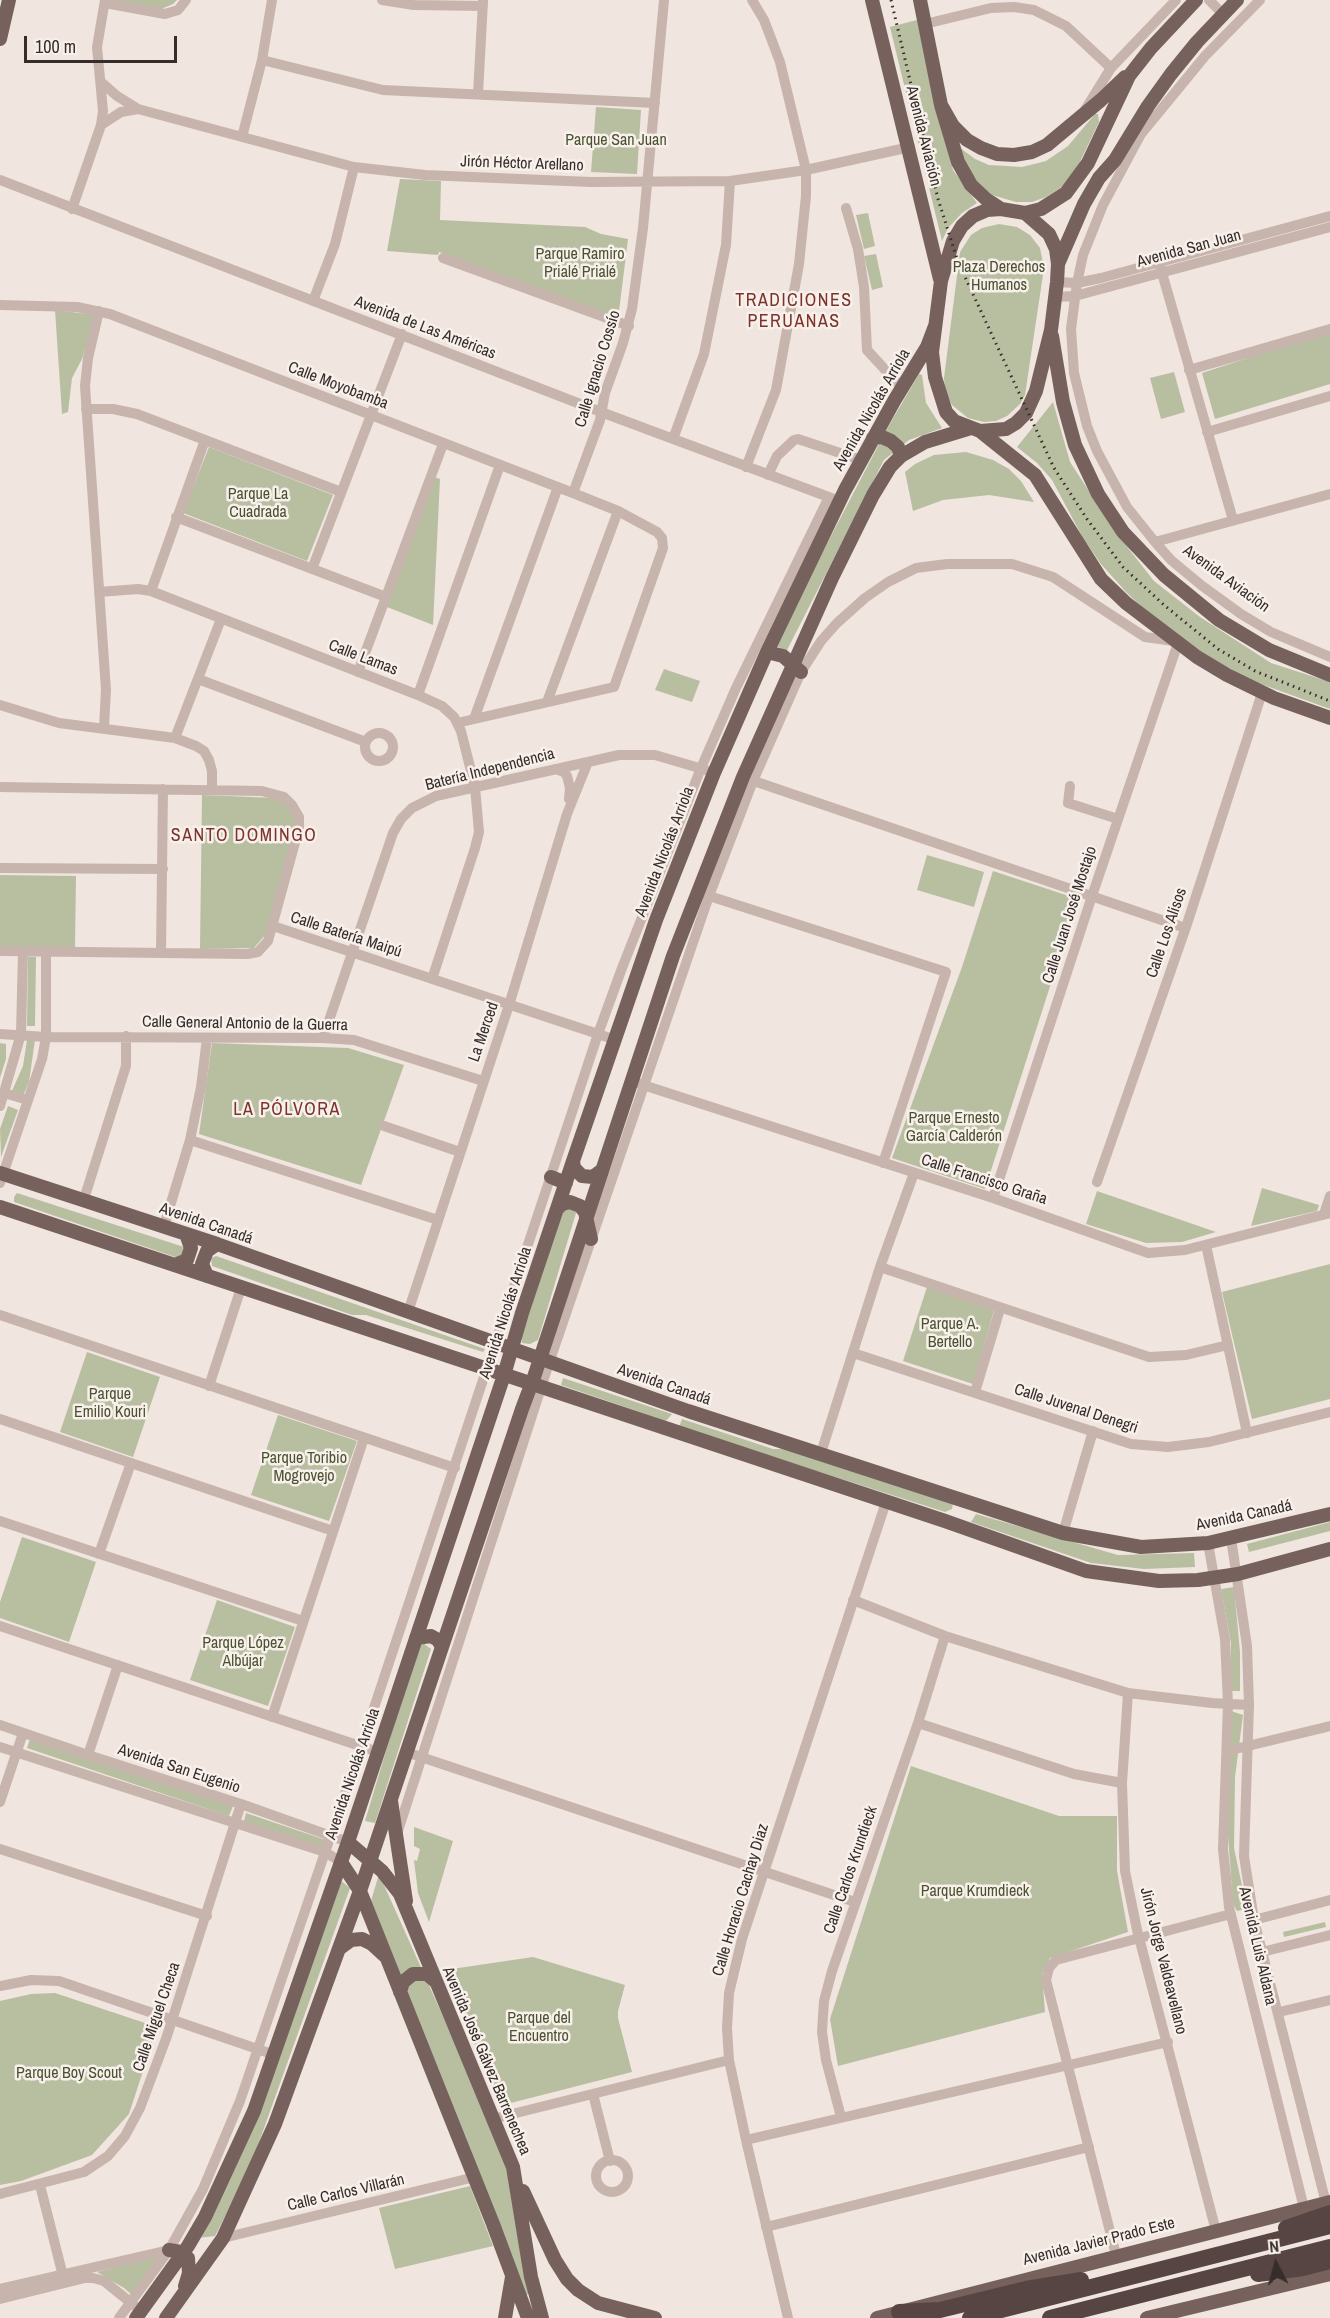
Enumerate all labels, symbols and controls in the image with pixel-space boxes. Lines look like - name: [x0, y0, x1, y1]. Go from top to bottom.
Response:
- scale bar: [27, 24, 180, 62]
- text: 100 m: [35, 34, 76, 59]
- street label: Avenida Aviación: [901, 84, 945, 188]
- park label: Parque San Juan: [565, 131, 667, 151]
- street label: Jirón Héctor Arellano: [460, 152, 584, 176]
- street label: Avenida San Juan: [1135, 226, 1243, 272]
- park label: Parque Ramiro Prialé Prialé: [536, 245, 624, 283]
- park label: Plaza Derechos Humanos: [953, 258, 1045, 296]
- district label: TRADICIONES PERUANAS: [735, 290, 853, 332]
- street label: Avenida de Las Américas: [352, 292, 498, 364]
- street label: Calle Ignacio Cossío: [571, 308, 625, 430]
- street label: Avenida Nicolás Arriola: [829, 346, 915, 474]
- street label: Calle Moyobamba: [285, 358, 391, 414]
- park label: Parque La Cuadrada: [228, 485, 288, 523]
- street label: Avenida Aviación: [1179, 541, 1273, 617]
- street label: Calle Lamas: [326, 636, 400, 680]
- street label: Batería Independencia: [423, 745, 557, 795]
- street label: Avenida Nicolás Arriola: [631, 784, 699, 920]
- district label: SANTO DOMINGO: [171, 825, 317, 847]
- street label: Calle Juan José Mostajo: [1039, 844, 1101, 986]
- street label: Calle Los Alisos: [1143, 885, 1191, 981]
- street label: Calle Batería Maipú: [288, 908, 404, 962]
- street label: La Merced: [465, 1000, 503, 1064]
- street label: Calle General Antonio de la Guerra: [142, 1013, 348, 1035]
- district label: LA PÓLVORA: [233, 1099, 341, 1121]
- park label: Parque Ernesto García Calderón: [906, 1109, 1002, 1147]
- street label: Calle Francisco Graña: [919, 1151, 1049, 1209]
- street label: Avenida Canadá: [157, 1199, 255, 1249]
- street label: Avenida Nicolás Arriola: [476, 1245, 536, 1381]
- park label: Parque A. Bertello: [921, 1315, 979, 1353]
- street label: Avenida Canadá: [615, 1360, 713, 1410]
- street label: Calle Juvenal Denegri: [1012, 1380, 1140, 1438]
- park label: Parque Emilio Kouri: [74, 1385, 146, 1423]
- park label: Parque Toribio Mogrovejo: [261, 1449, 347, 1487]
- street label: Avenida Canadá: [1194, 1496, 1294, 1536]
- park label: Parque López Albújar: [202, 1634, 284, 1672]
- street label: Avenida Nicolás Arriola: [322, 1706, 384, 1842]
- street label: Avenida San Eugenio: [115, 1740, 243, 1798]
- street label: Calle Carlos Krundieck: [820, 1803, 882, 1937]
- street label: Calle Horacio Cachay Diaz: [709, 1822, 773, 1978]
- park label: Parque Krumdieck: [921, 1882, 1029, 1902]
- street label: Avenida Luis Aldana: [1234, 1885, 1280, 2007]
- street label: Jirón Jorge Valdeavellano: [1135, 1886, 1191, 2036]
- street label: Calle Miguel Checa: [129, 1960, 185, 2074]
- street label: Avenida José Gálvez Barrenechea: [438, 1964, 534, 2158]
- park label: Parque del Encuentro: [507, 2009, 571, 2047]
- park label: Parque Boy Scout: [16, 2064, 122, 2084]
- street label: Calle Carlos Villarán: [286, 2170, 406, 2216]
- street label: Avenida Javier Prado Este: [1021, 2214, 1177, 2270]
- north arrow: [1246, 2234, 1306, 2294]
- text: N: [1268, 2235, 1280, 2258]

